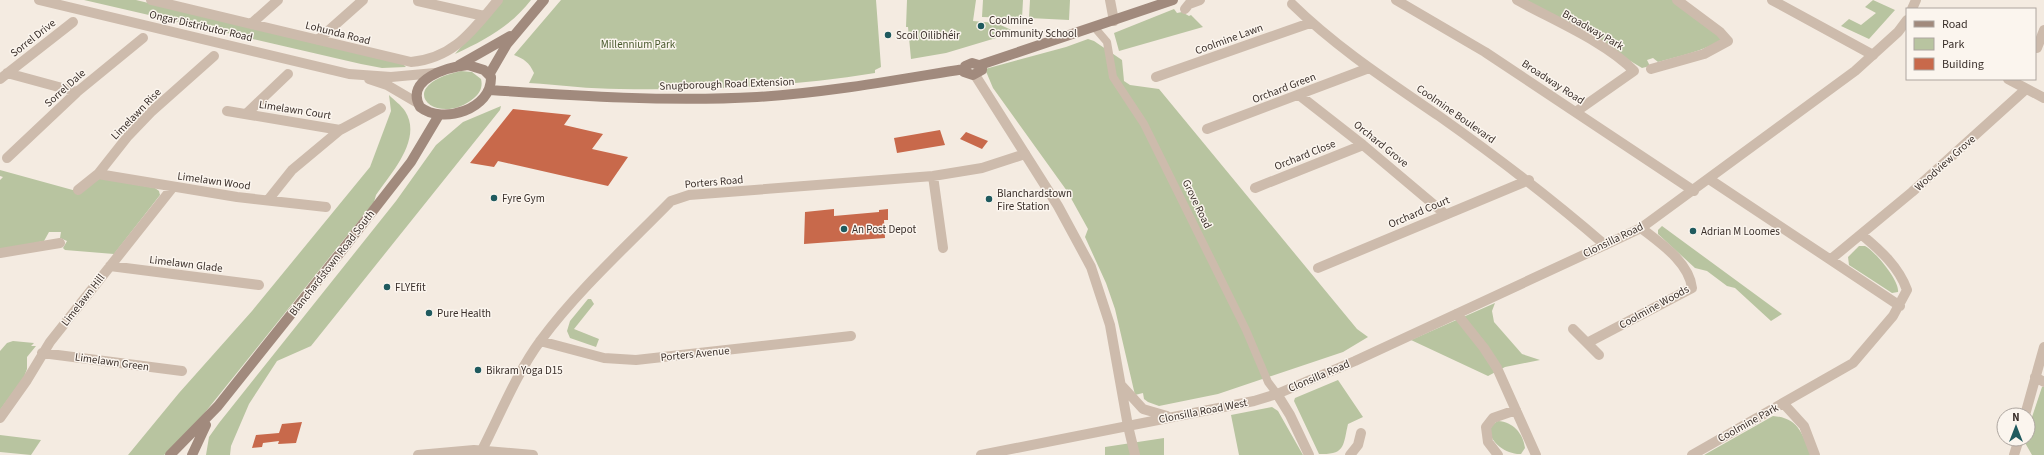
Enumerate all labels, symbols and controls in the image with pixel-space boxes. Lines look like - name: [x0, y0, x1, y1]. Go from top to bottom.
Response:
- street label: Broadway Park: [1559, 6, 1627, 54]
- street label: Ongar Distributor Road: [148, 7, 254, 45]
- legend: [1906, 8, 2036, 80]
- place label: Coolmine Community School: [989, 13, 1077, 41]
- street label: Sorrel Drive: [7, 15, 59, 60]
- text: Road: [1942, 16, 1968, 33]
- street label: Lohunda Road: [304, 18, 372, 48]
- street label: Coolmine Lawn: [1193, 20, 1265, 58]
- marker: Coolmine Community School: [976, 21, 986, 31]
- place label: Scoil Oilibhéir: [896, 28, 960, 43]
- marker: Scoil Oilibhéir: [883, 30, 893, 40]
- text: Park: [1942, 36, 1964, 53]
- park label: Millennium Park: [601, 37, 676, 52]
- street label: Broadway Road: [1519, 56, 1587, 108]
- text: Building: [1942, 56, 1984, 73]
- street label: Sorrel Dale: [41, 65, 89, 110]
- street label: Orchard Green: [1250, 69, 1318, 107]
- street label: Snugborough Road Extension: [659, 74, 795, 94]
- street label: Coolmine Boulevard: [1413, 81, 1499, 147]
- street label: Limelawn Rise: [108, 85, 165, 143]
- street label: Limelawn Court: [258, 97, 332, 123]
- street label: Orchard Grove: [1350, 117, 1412, 171]
- street label: Woodview Grove: [1911, 131, 1979, 194]
- street label: Orchard Close: [1272, 136, 1338, 174]
- street label: Limelawn Wood: [176, 168, 252, 194]
- street label: Porters Road: [684, 172, 744, 192]
- street label: Grove Road: [1179, 177, 1215, 231]
- place label: Blanchardstown Fire Station: [997, 186, 1072, 214]
- place label: Fyre Gym: [502, 191, 545, 206]
- street label: Orchard Court: [1386, 192, 1452, 232]
- marker: Fyre Gym: [489, 193, 499, 203]
- marker: Blanchardstown Fire Station: [984, 194, 994, 204]
- street label: Blanchardstown Road South: [286, 207, 378, 319]
- street label: Clonsilla Road: [1580, 219, 1646, 261]
- place label: An Post Depot: [852, 222, 916, 237]
- marker: An Post Depot: [839, 224, 849, 234]
- place label: Adrian M Loomes: [1701, 224, 1780, 239]
- marker: Adrian M Loomes: [1688, 226, 1698, 236]
- street label: Limelawn Glade: [148, 252, 224, 276]
- street label: Limelawn Hill: [58, 271, 108, 329]
- place label: FLYEfit: [395, 280, 426, 295]
- street label: Coolmine Woods: [1616, 281, 1692, 332]
- marker: FLYEfit: [382, 282, 392, 292]
- place label: Pure Health: [437, 306, 491, 321]
- marker: Pure Health: [424, 308, 434, 318]
- street label: Porters Avenue: [660, 343, 731, 365]
- street label: Limelawn Green: [74, 349, 150, 375]
- street label: Clonsilla Road: [1286, 356, 1352, 396]
- place label: Bikram Yoga D15: [486, 363, 563, 378]
- marker: Bikram Yoga D15: [473, 365, 483, 375]
- street label: Clonsilla Road West: [1158, 395, 1249, 427]
- street label: Coolmine Park: [1715, 400, 1781, 446]
- north arrow: [1996, 407, 2036, 447]
- text: N: [2012, 410, 2020, 425]

